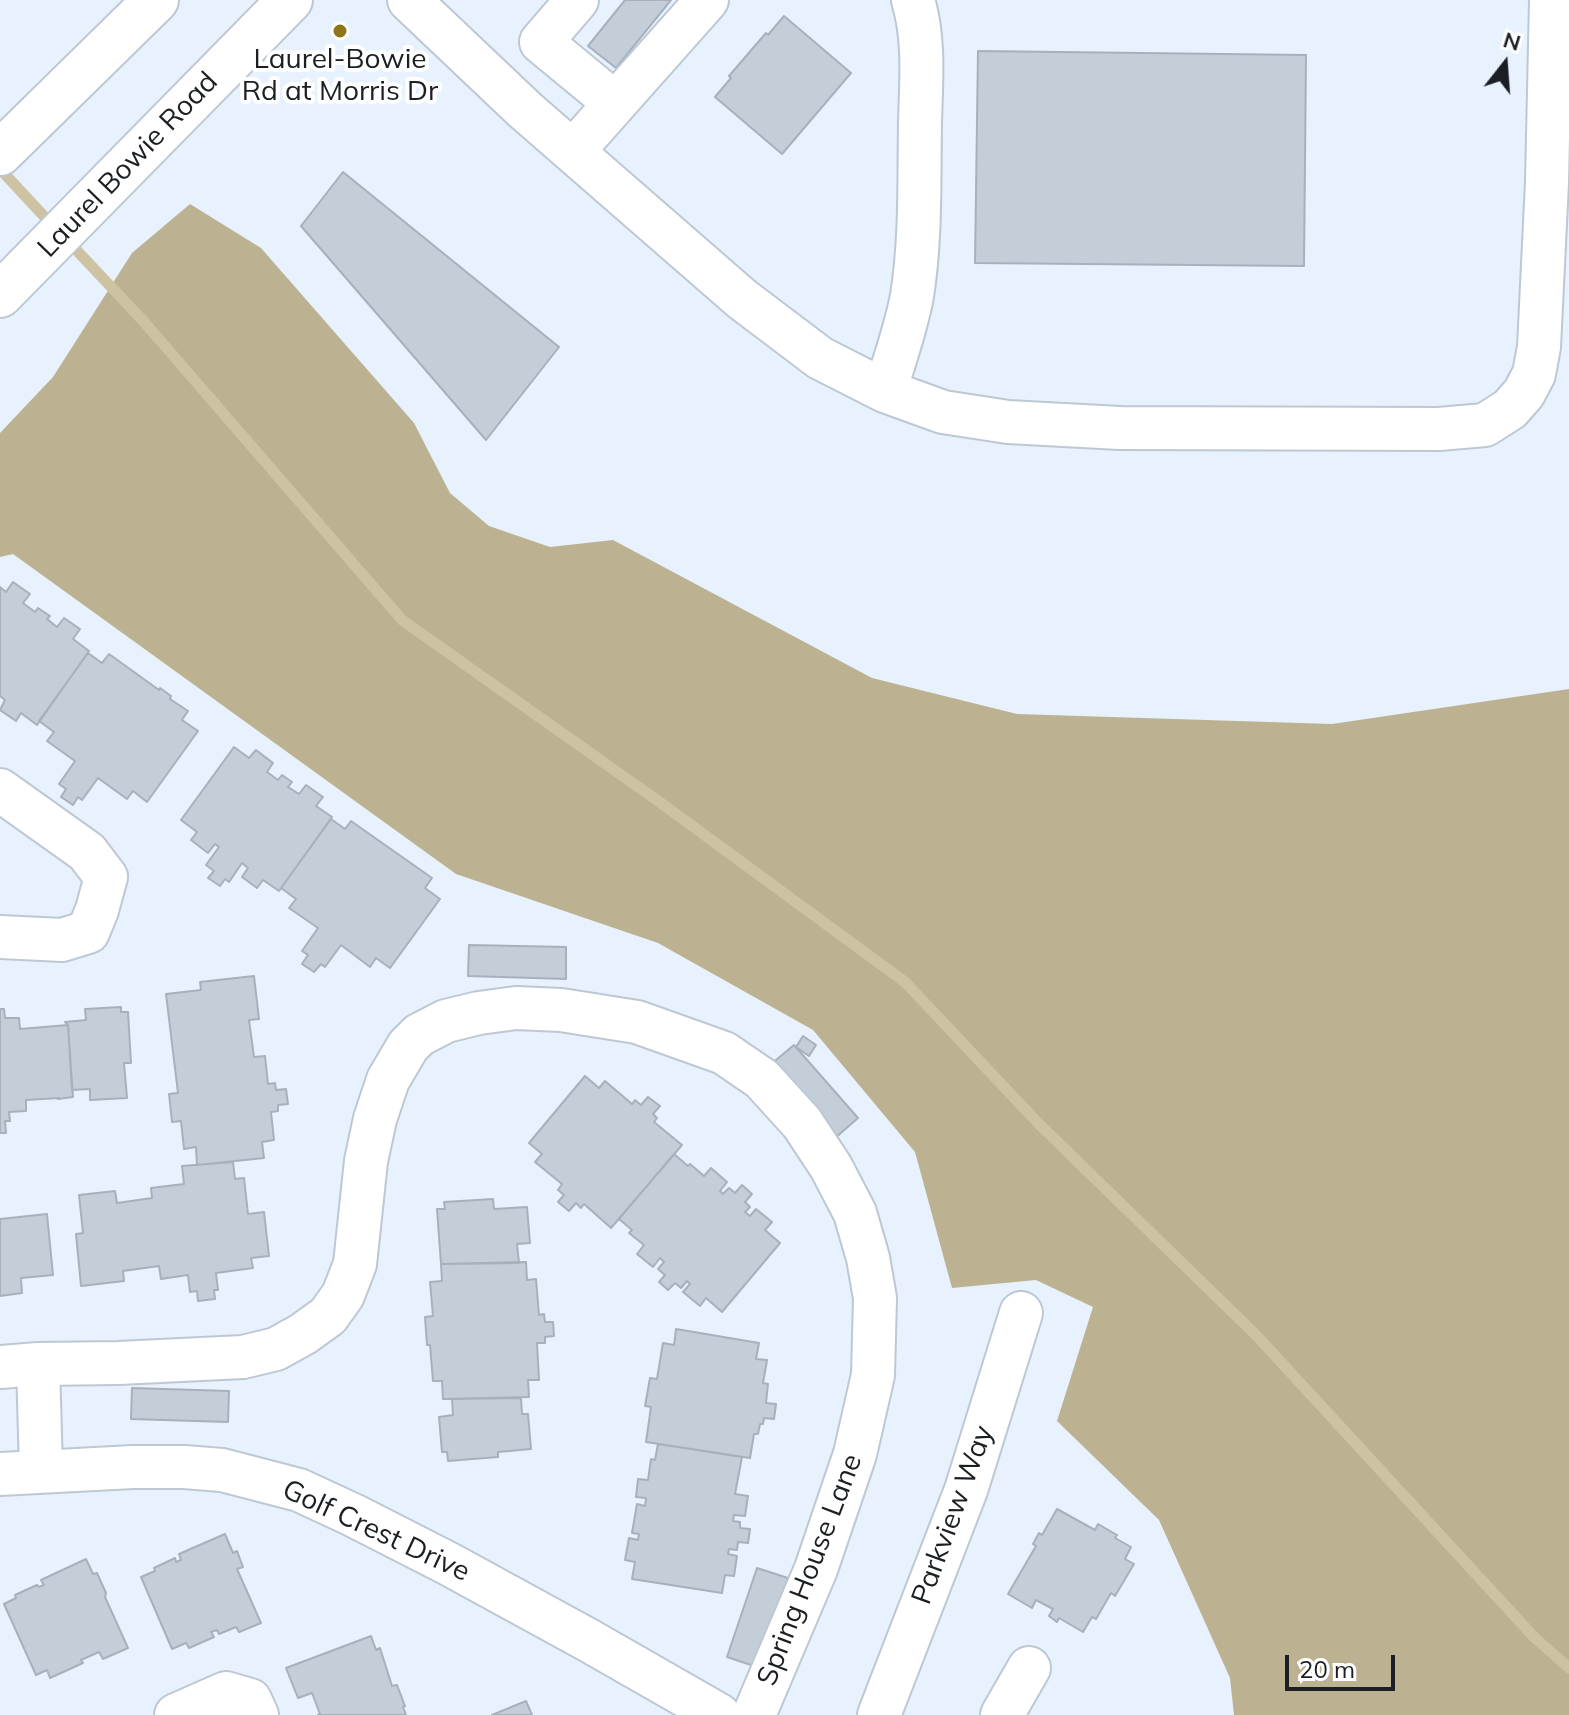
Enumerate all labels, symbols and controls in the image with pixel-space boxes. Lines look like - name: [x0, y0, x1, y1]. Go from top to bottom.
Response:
- marker: Laurel-Bowie Rd at Morris Dr: [331, 22, 349, 40]
- north arrow: [1465, 24, 1545, 104]
- text: N: [1500, 25, 1524, 57]
- place label: Laurel-Bowie Rd at Morris Dr: [242, 43, 438, 109]
- street label: Laurel Bowie Road: [31, 65, 225, 265]
- street label: Parkview Way: [905, 1421, 1001, 1609]
- street label: Spring House Lane: [750, 1449, 870, 1691]
- street label: Golf Crest Drive: [277, 1473, 475, 1589]
- scale bar: [1289, 1639, 1399, 1689]
- text: 20 m: [1299, 1654, 1355, 1684]

